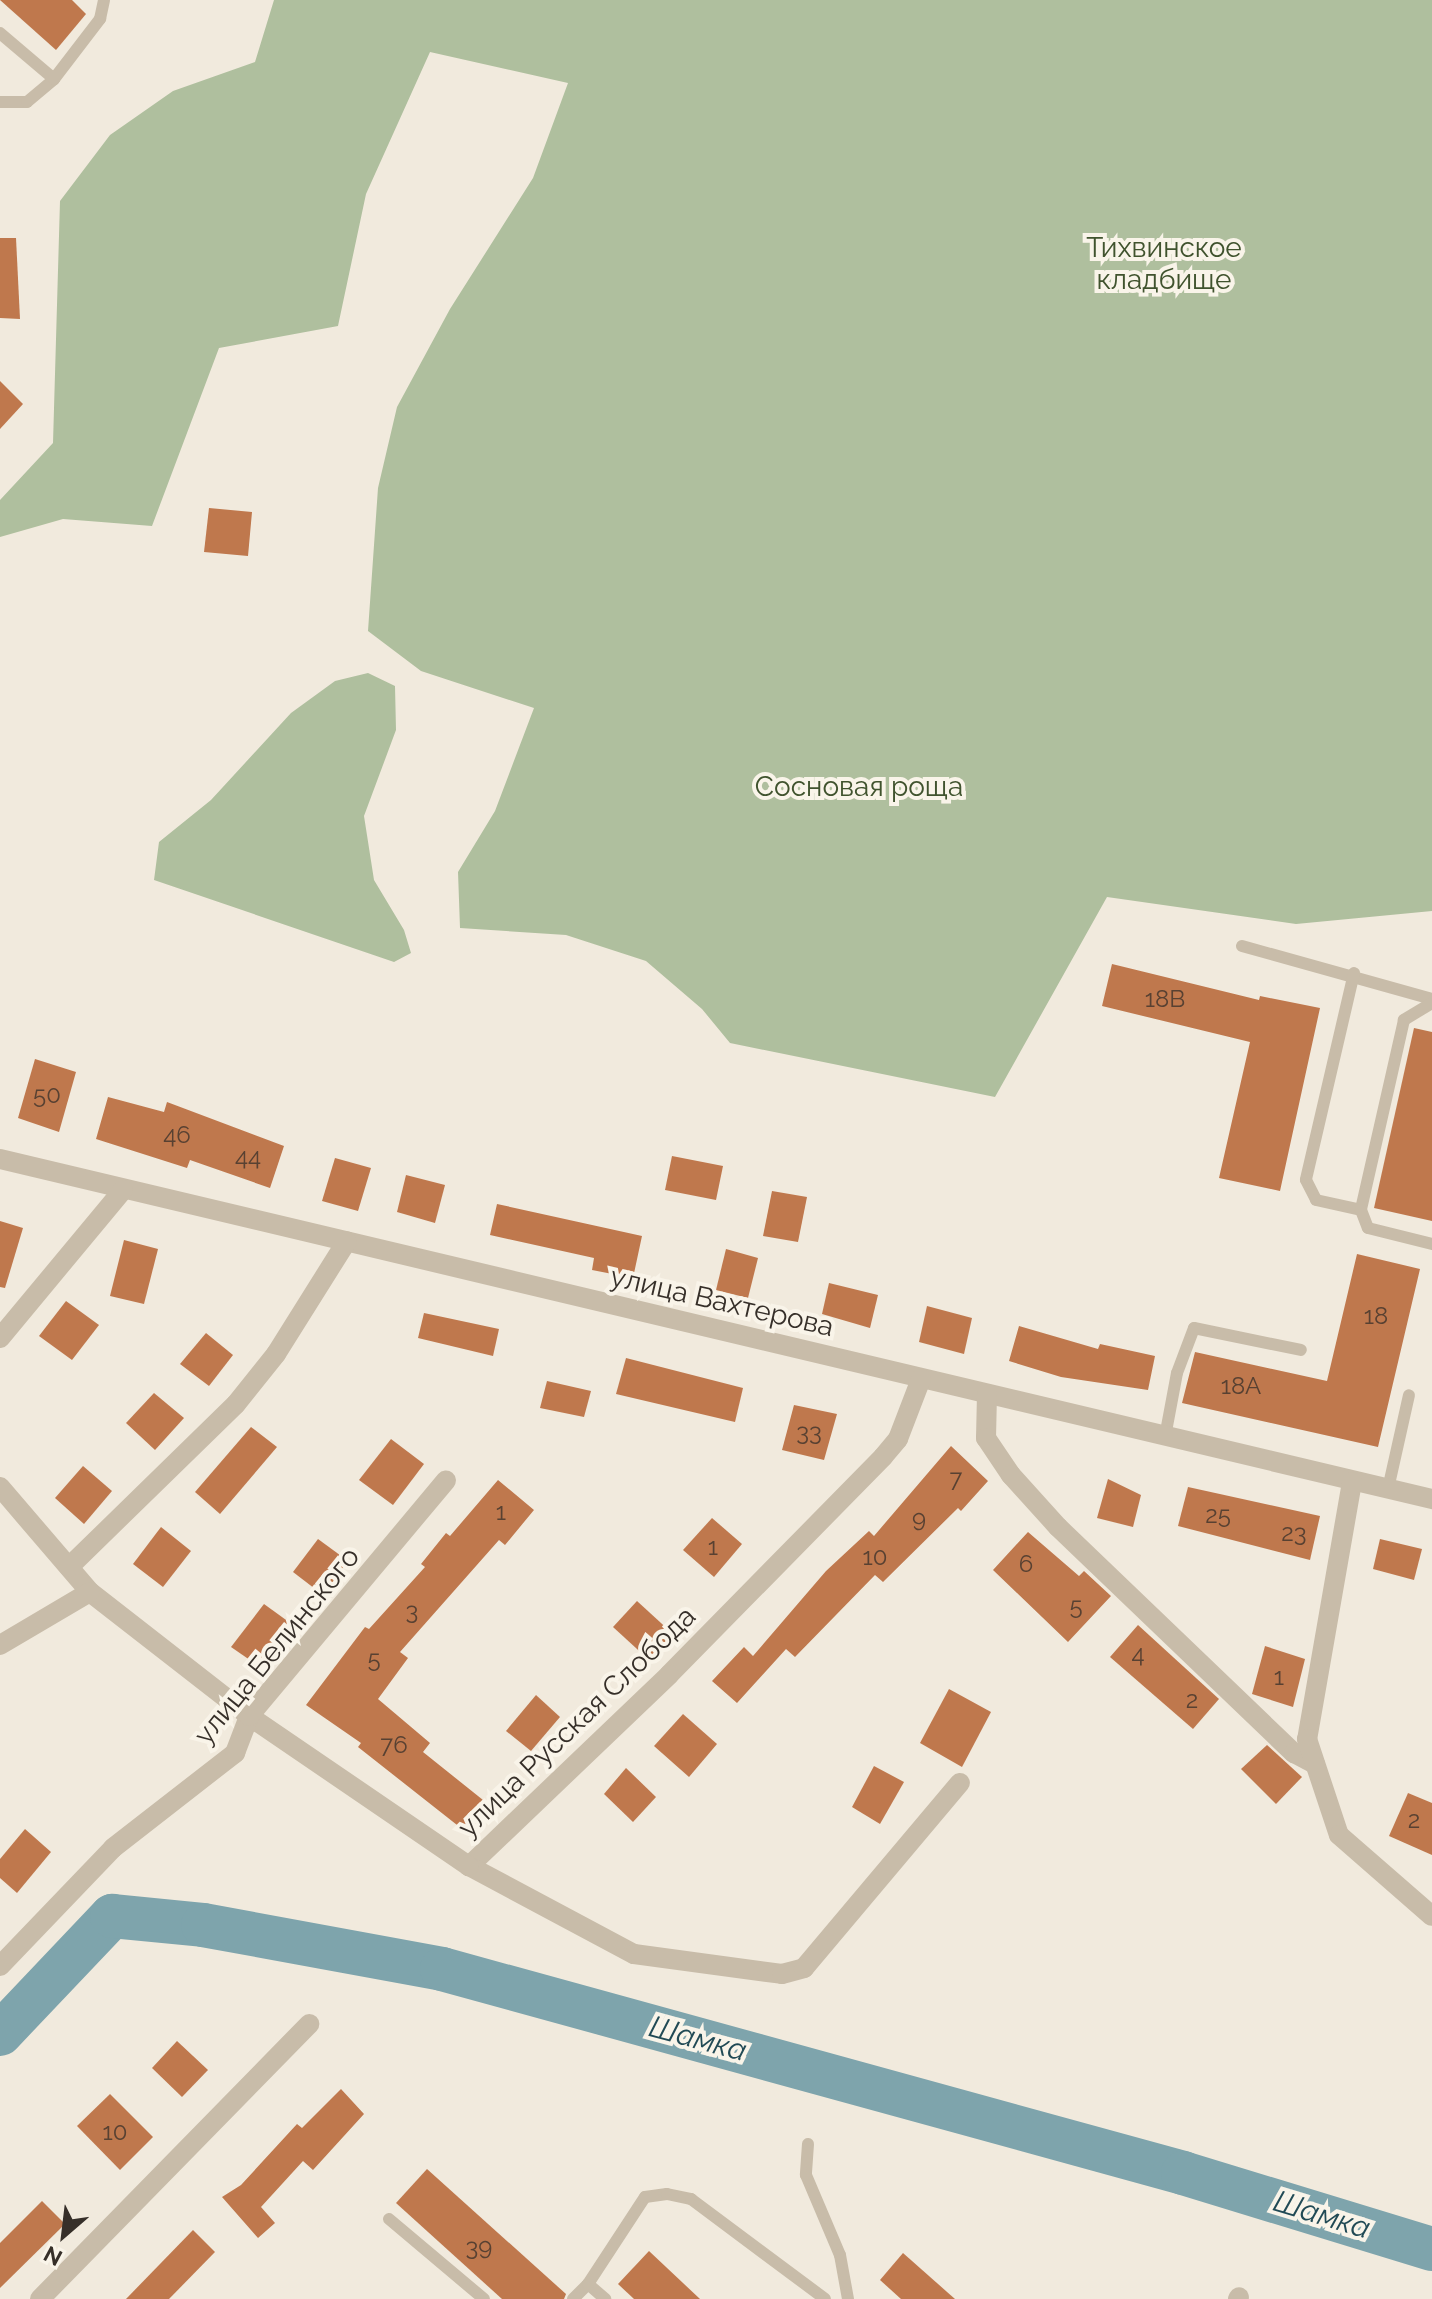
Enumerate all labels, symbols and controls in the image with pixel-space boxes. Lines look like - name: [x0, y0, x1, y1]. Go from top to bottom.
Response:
- park label: Тихвинское кладбище: [1086, 231, 1242, 297]
- park label: Сосновая роща: [755, 770, 963, 804]
- house number: 18В: [1145, 985, 1185, 1013]
- house number: 50: [33, 1081, 61, 1109]
- house number: 46: [163, 1121, 191, 1149]
- house number: 44: [235, 1143, 261, 1171]
- street label: улица Вахтерова: [607, 1260, 837, 1344]
- house number: 18: [1364, 1302, 1388, 1330]
- house number: 18А: [1221, 1372, 1261, 1400]
- house number: 33: [796, 1418, 822, 1446]
- house number: 7: [950, 1465, 962, 1493]
- house number: 1: [496, 1498, 506, 1526]
- house number: 25: [1205, 1501, 1231, 1529]
- house number: 9: [912, 1505, 926, 1533]
- house number: 23: [1281, 1519, 1307, 1547]
- house number: 1: [708, 1533, 718, 1561]
- street label: улица Белинского: [187, 1541, 367, 1751]
- house number: 10: [863, 1543, 887, 1571]
- house number: 6: [1019, 1550, 1033, 1578]
- house number: 5: [1069, 1592, 1083, 1620]
- house number: 3: [406, 1597, 418, 1625]
- street label: улица Русская Слобода: [451, 1600, 703, 1844]
- house number: 4: [1131, 1640, 1145, 1668]
- house number: 5: [367, 1645, 381, 1673]
- house number: 1: [1274, 1663, 1284, 1691]
- house number: 2: [1186, 1686, 1198, 1714]
- house number: 76: [380, 1731, 408, 1759]
- house number: 2: [1408, 1806, 1420, 1834]
- water label: Шамка: [645, 2009, 751, 2069]
- house number: 10: [103, 2118, 127, 2146]
- water label: Шамка: [1269, 2183, 1375, 2247]
- north arrow: [24, 2195, 104, 2275]
- house number: 39: [466, 2233, 492, 2261]
- text: N: [39, 2241, 66, 2272]

